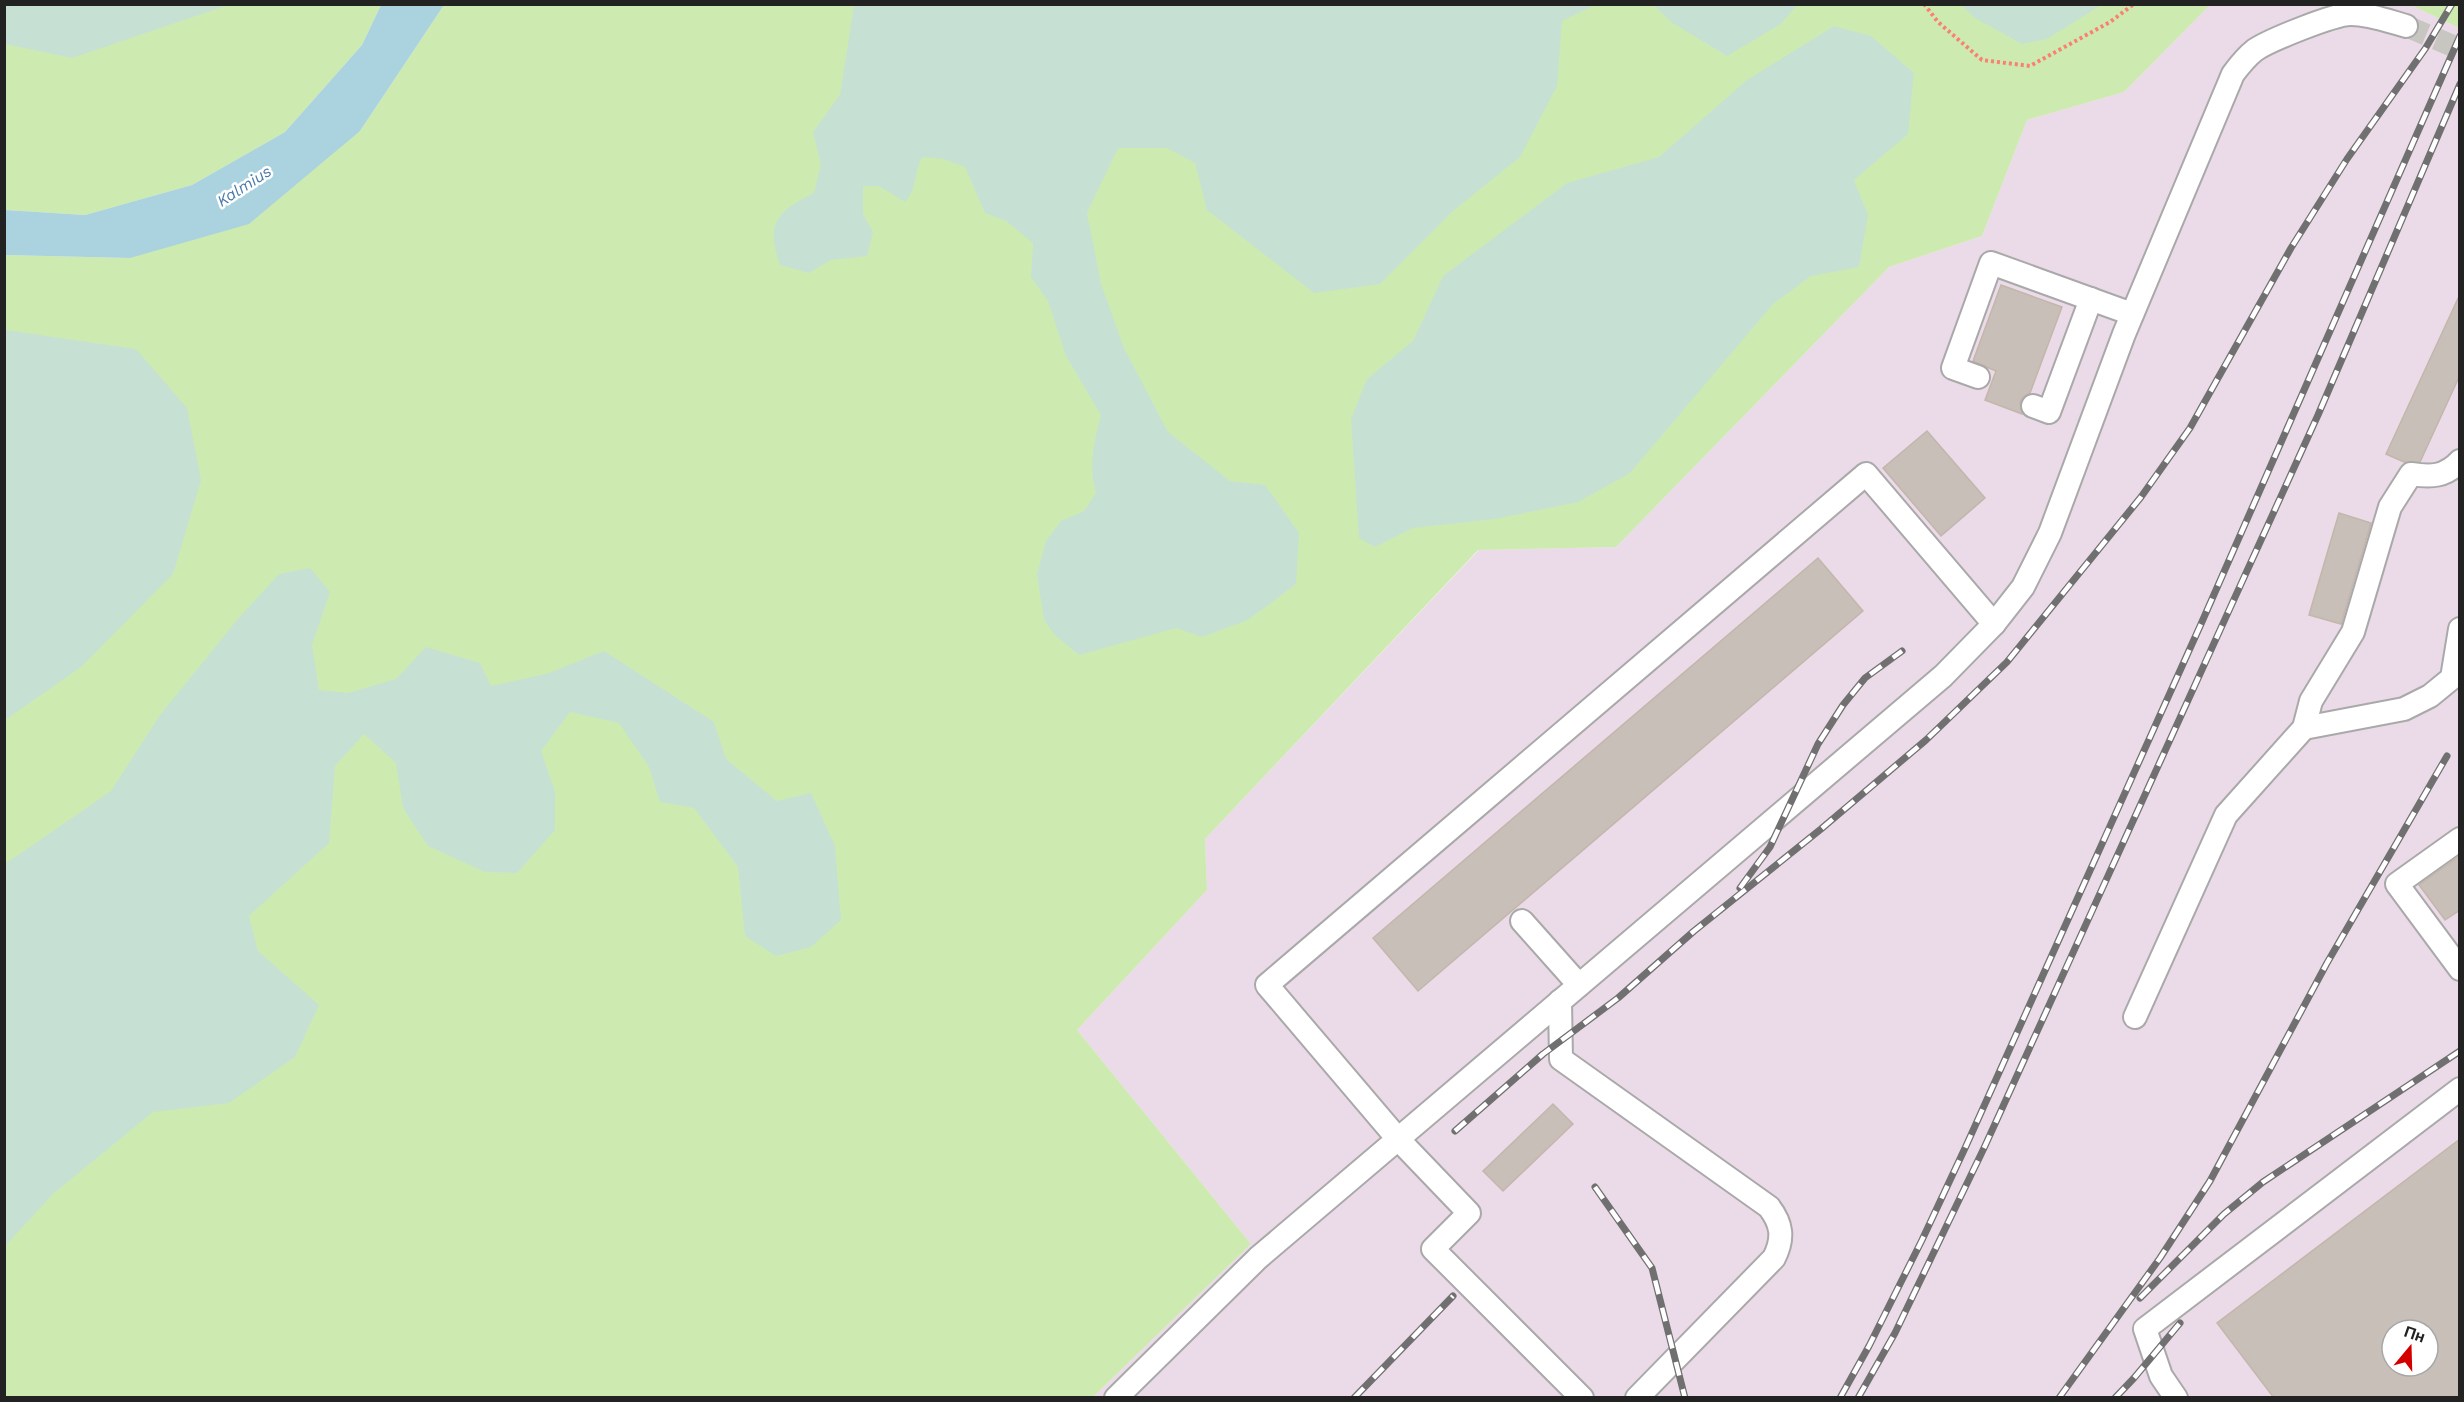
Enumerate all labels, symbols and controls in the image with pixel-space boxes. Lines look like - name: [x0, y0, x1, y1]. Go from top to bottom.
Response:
- water label: Kalmius: [213, 161, 275, 211]
- north arrow: [2380, 1318, 2440, 1378]
- text: Пн: [2402, 1322, 2428, 1347]

